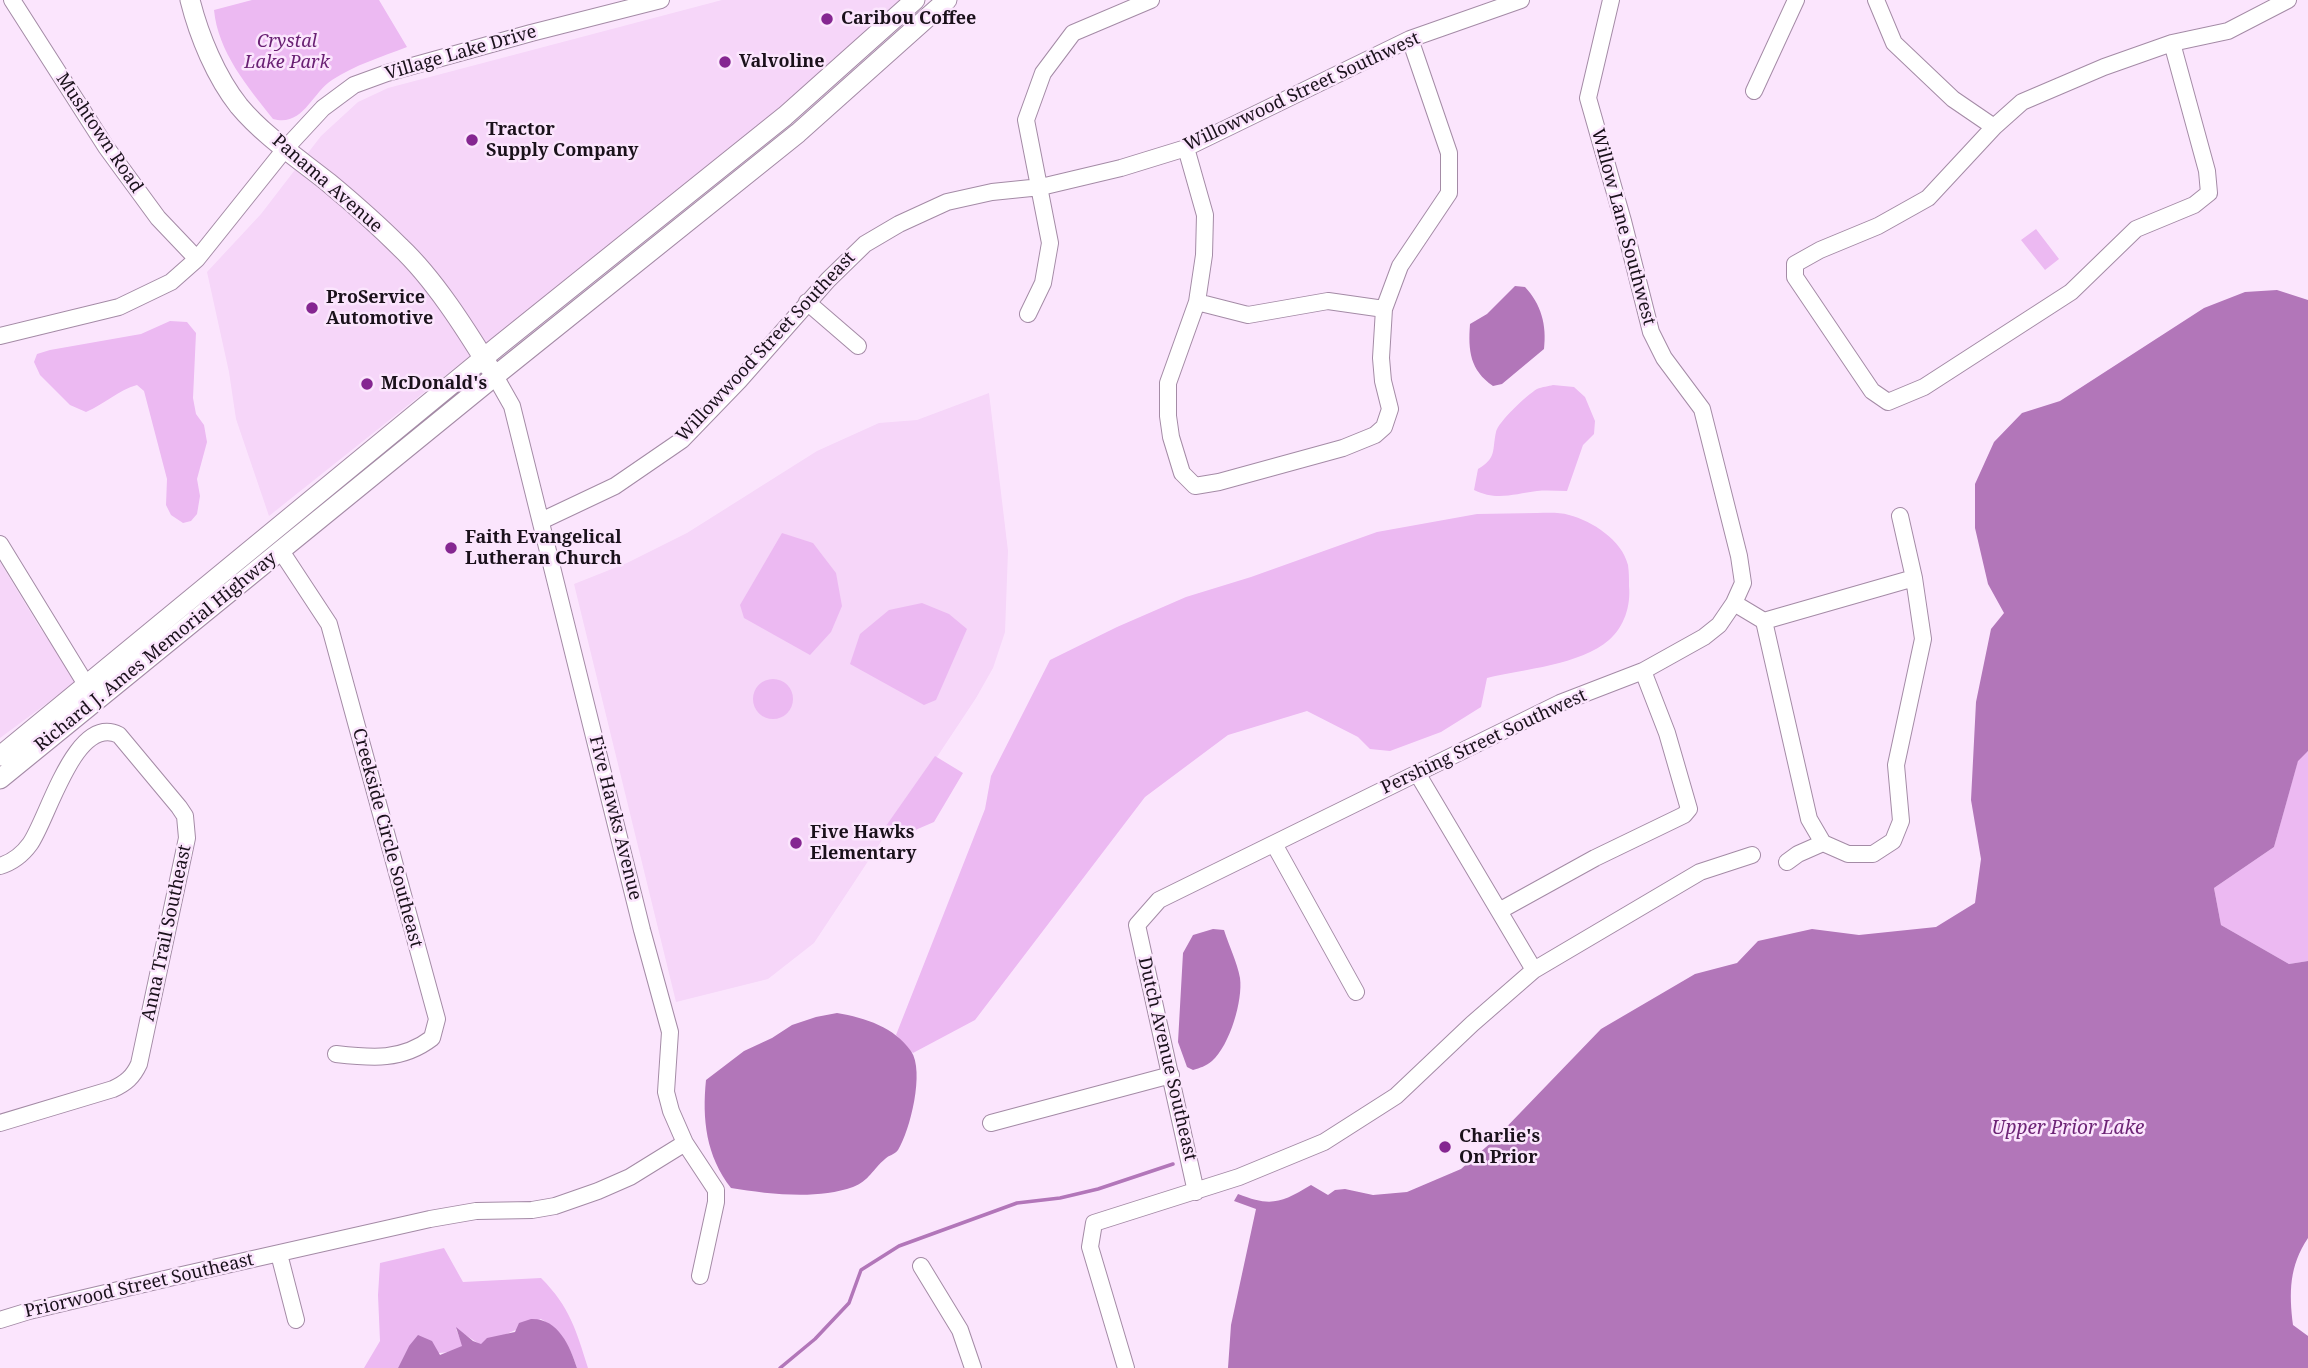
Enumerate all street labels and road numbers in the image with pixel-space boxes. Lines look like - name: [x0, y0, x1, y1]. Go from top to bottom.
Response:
- street label: Village Lake Drive: [383, 21, 539, 85]
- street label: Willowwood Street Southwest: [1181, 28, 1423, 156]
- street label: Mushtown Road: [51, 69, 147, 197]
- street label: Willow Lane Southwest: [1586, 126, 1660, 328]
- street label: Panama Avenue: [267, 130, 387, 238]
- street label: Willowwood Street Southeast: [672, 247, 860, 447]
- street label: Richard J. Ames Memorial Highway: [31, 548, 281, 756]
- street label: Pershing Street Southwest: [1378, 685, 1590, 799]
- street label: Creekside Circle Southeast: [347, 726, 427, 950]
- street label: Five Hawks Avenue: [584, 734, 646, 902]
- street label: Anna Trail Southeast: [138, 843, 196, 1023]
- street label: Dutch Avenue Southeast: [1133, 955, 1201, 1163]
- street label: Priorwood Street Southeast: [22, 1249, 256, 1323]

